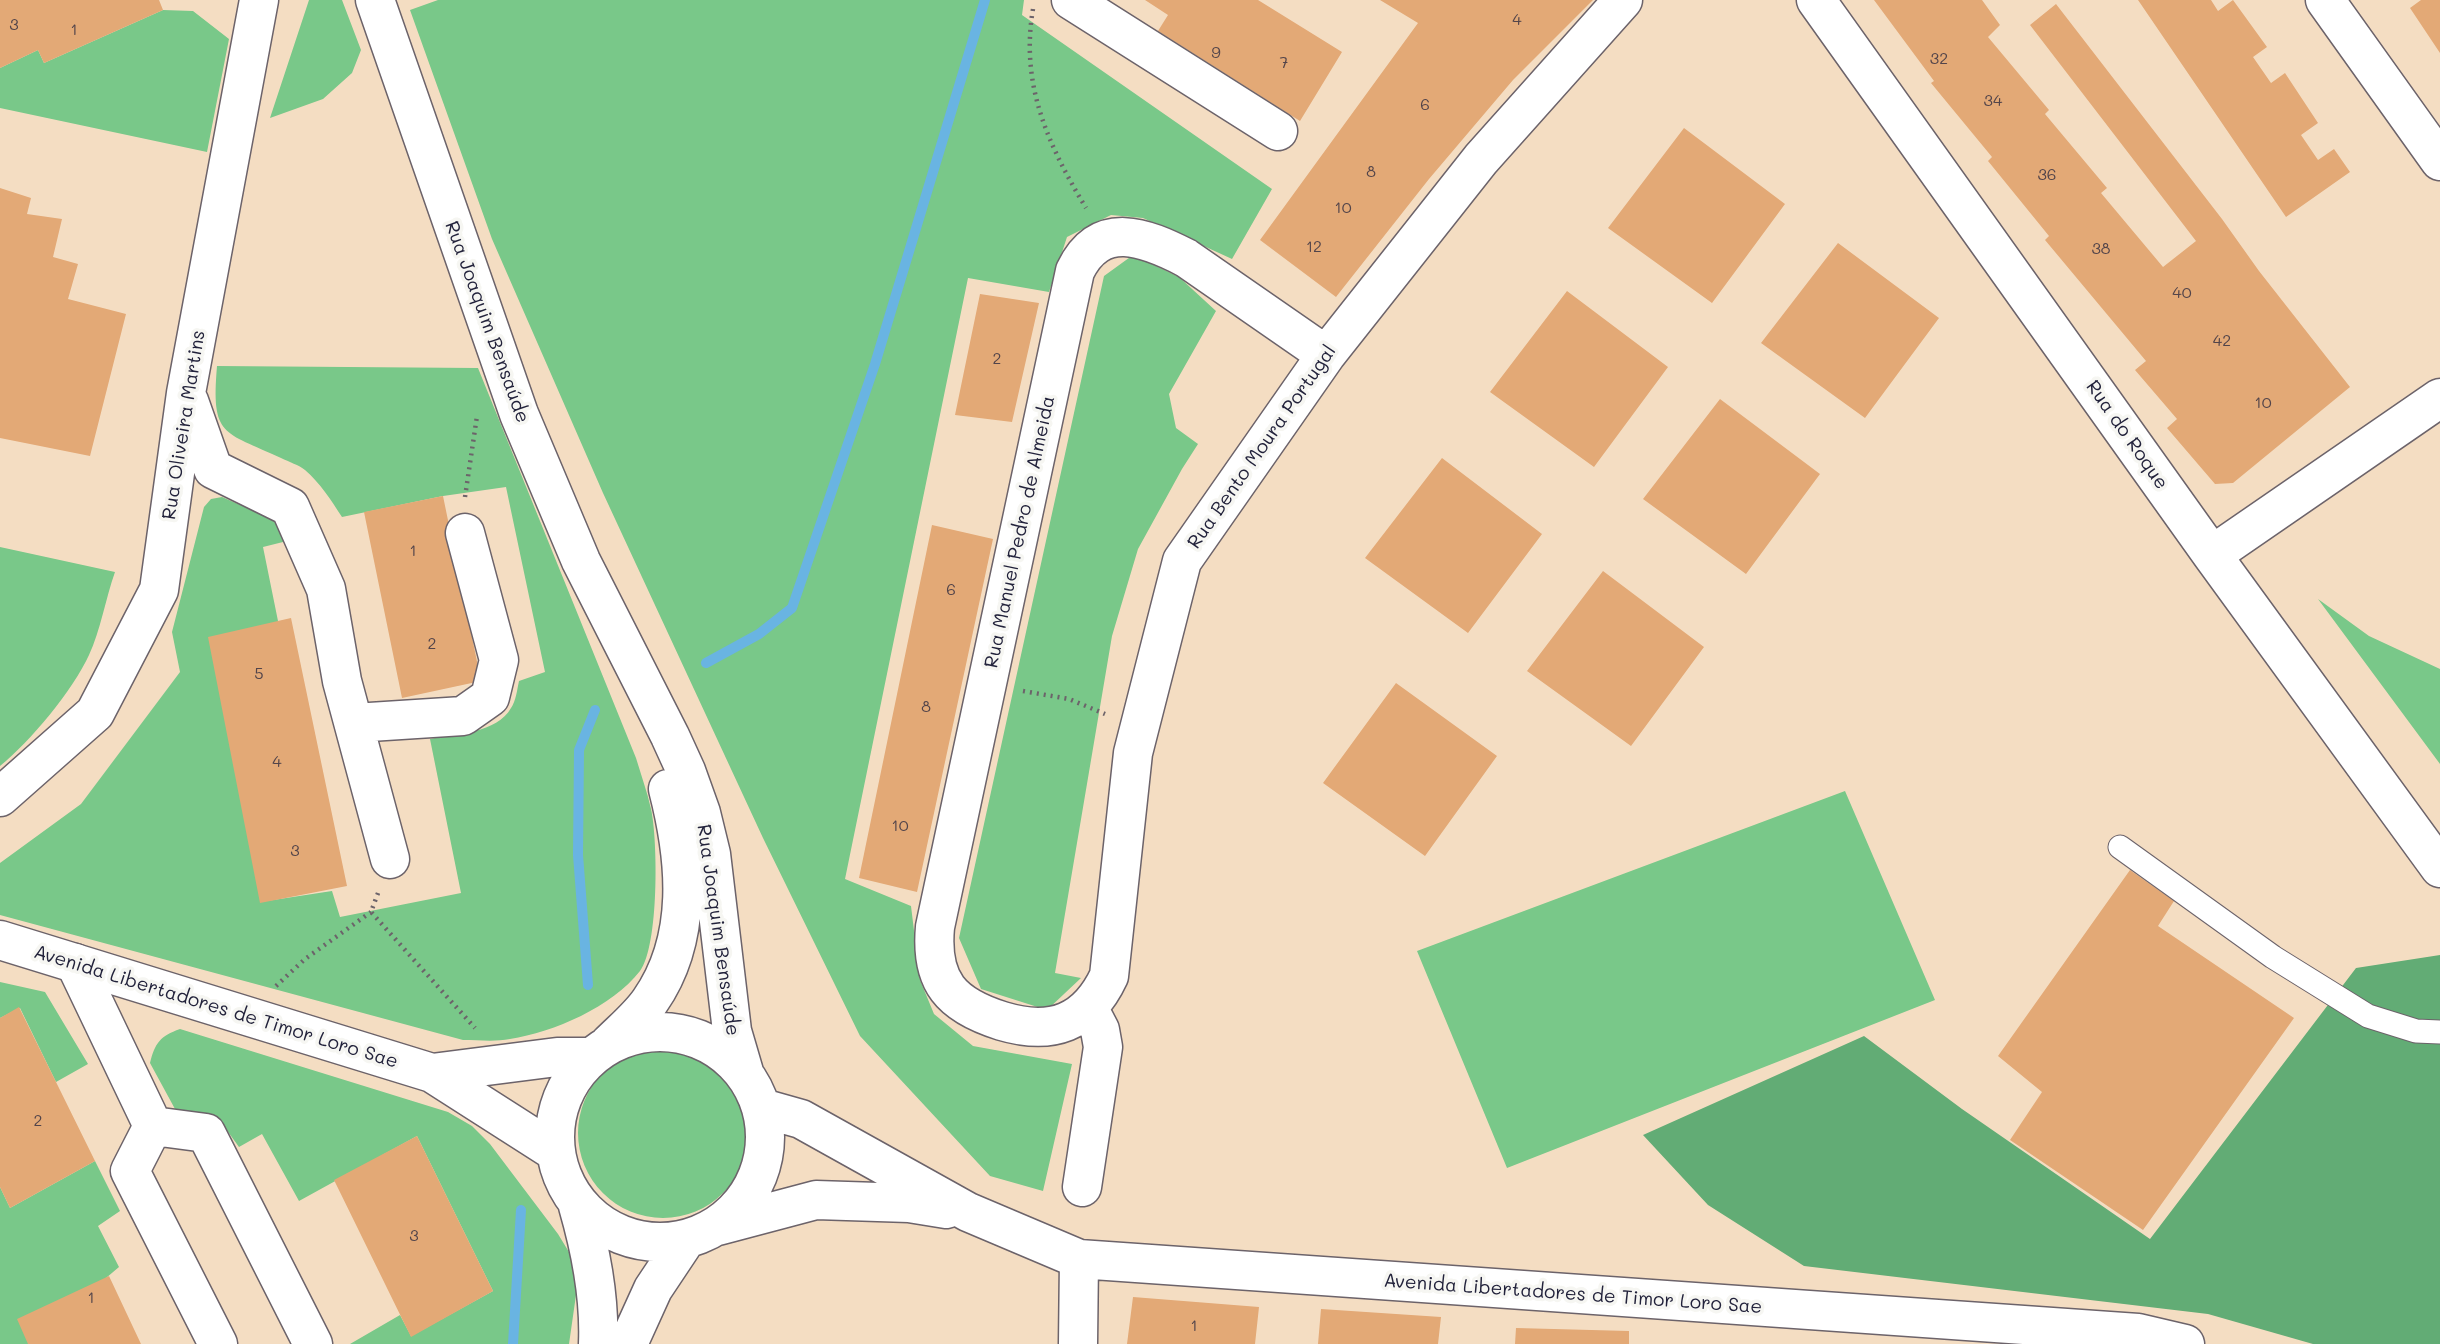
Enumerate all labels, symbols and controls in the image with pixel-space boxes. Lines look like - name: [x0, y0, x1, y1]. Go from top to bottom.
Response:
- house number: 4: [1512, 10, 1522, 30]
- house number: 3: [9, 15, 19, 35]
- house number: 1: [70, 20, 78, 40]
- house number: 9: [1211, 43, 1221, 63]
- house number: 32: [1930, 49, 1948, 69]
- house number: 7: [1280, 53, 1288, 73]
- house number: 34: [1984, 91, 2002, 111]
- house number: 6: [1420, 95, 1430, 115]
- house number: 8: [1366, 162, 1376, 182]
- house number: 36: [2037, 165, 2057, 185]
- house number: 10: [1334, 198, 1352, 218]
- street label: Rua Joaquim Bensaúde: [440, 218, 534, 426]
- house number: 12: [1306, 237, 1322, 257]
- house number: 38: [2091, 239, 2111, 259]
- house number: 40: [2172, 283, 2192, 303]
- street label: Rua Oliveira Martins: [158, 329, 210, 521]
- house number: 42: [2213, 331, 2231, 351]
- street label: Rua Bento Moura Portugal: [1183, 341, 1341, 553]
- house number: 2: [993, 349, 1001, 369]
- street label: Rua do Roque: [2081, 376, 2173, 494]
- house number: 10: [2254, 393, 2272, 413]
- street label: Rua Manuel Pedro de Almeida: [980, 394, 1060, 670]
- house number: 1: [409, 541, 417, 561]
- house number: 6: [946, 580, 956, 600]
- house number: 2: [428, 634, 436, 654]
- house number: 5: [254, 664, 264, 684]
- house number: 8: [921, 697, 931, 717]
- house number: 4: [272, 752, 282, 772]
- house number: 10: [891, 816, 909, 836]
- street label: Rua Joaquim Bensaúde: [692, 823, 744, 1037]
- house number: 3: [290, 841, 300, 861]
- street label: Avenida Libertadores de Timor Loro Sae: [31, 941, 401, 1073]
- house number: 2: [34, 1111, 42, 1131]
- house number: 3: [409, 1226, 419, 1246]
- street label: Avenida Libertadores de Timor Loro Sae: [1383, 1269, 1763, 1319]
- house number: 1: [87, 1288, 95, 1308]
- house number: 1: [1190, 1316, 1198, 1336]

